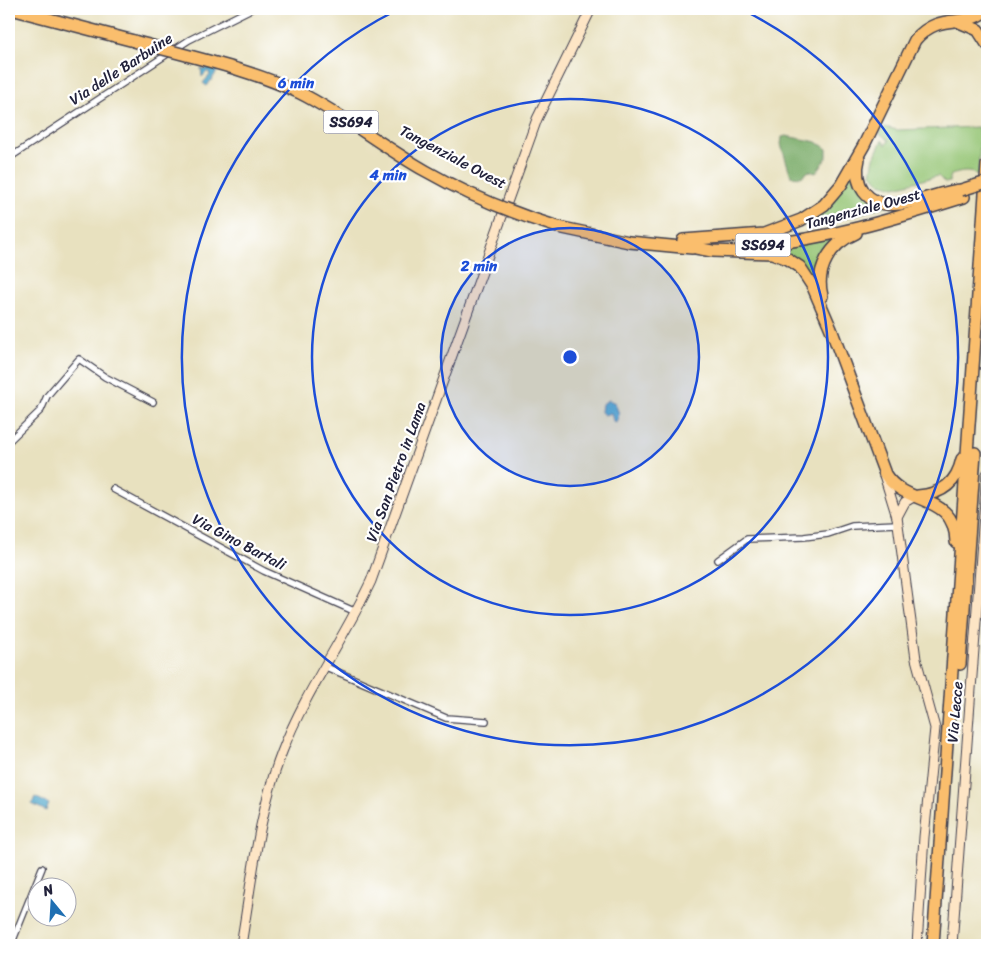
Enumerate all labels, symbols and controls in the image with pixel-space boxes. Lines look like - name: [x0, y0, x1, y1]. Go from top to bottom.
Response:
- street label: Via delle Barbuine: [64, 26, 178, 112]
- text: 6 min: [277, 70, 315, 96]
- road number: SS694: [324, 110, 378, 134]
- street label: Tangenziale Ovest: [395, 118, 512, 196]
- text: 4 min: [368, 162, 407, 188]
- street label: Tangenziale Ovest: [803, 181, 924, 237]
- road number: SS694: [736, 234, 790, 256]
- text: 2 min: [460, 253, 498, 279]
- centre of rings: [561, 348, 579, 366]
- street label: Via San Pietro in Lama: [359, 398, 434, 546]
- street label: Via Gino Bartali: [187, 506, 291, 578]
- street label: Via Lecce: [939, 680, 971, 744]
- north arrow: [28, 876, 78, 926]
- text: N: [39, 877, 57, 904]

